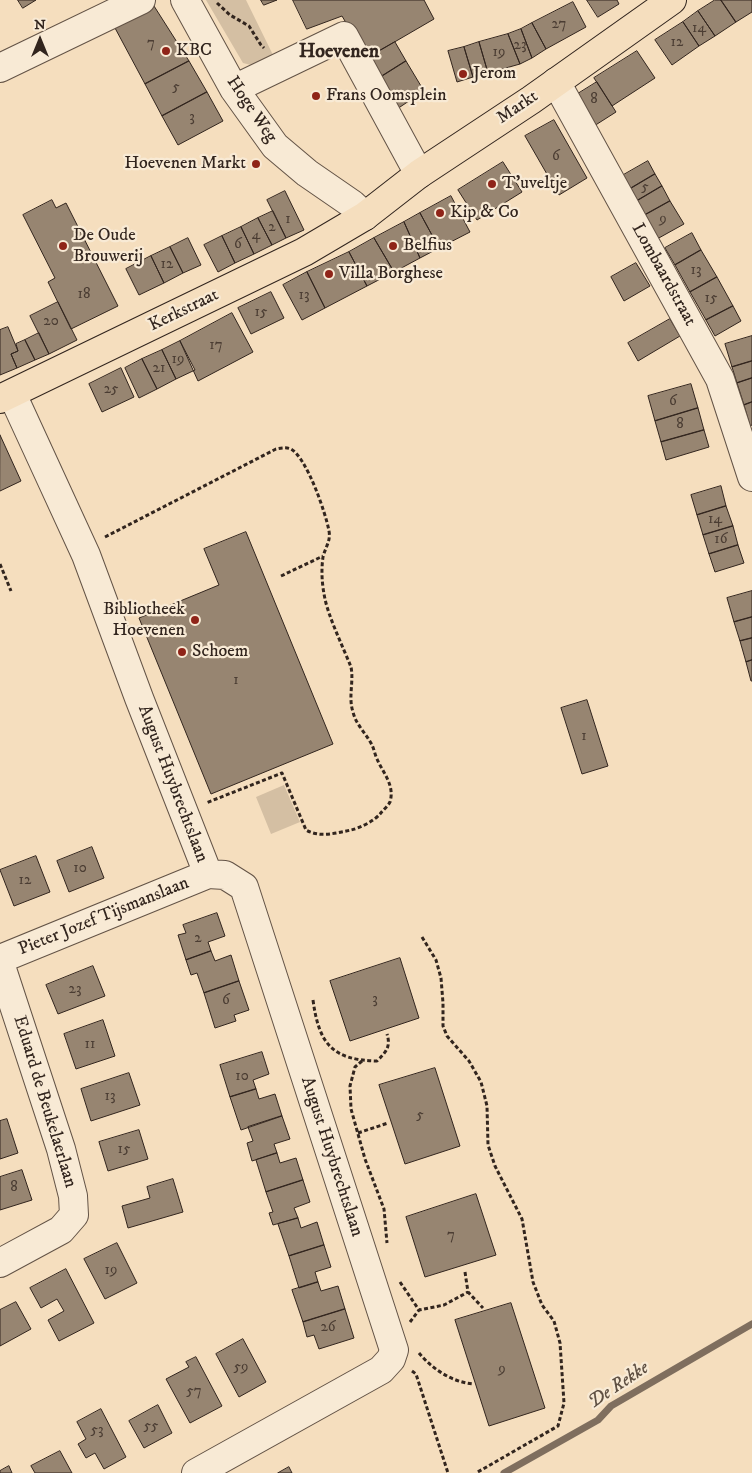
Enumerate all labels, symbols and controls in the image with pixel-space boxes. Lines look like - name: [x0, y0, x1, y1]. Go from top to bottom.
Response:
- north arrow: [15, 15, 65, 65]
- text: N: [34, 16, 46, 34]
- house number: 27: [552, 16, 566, 34]
- house number: 14: [692, 20, 706, 38]
- house number: 12: [671, 34, 683, 52]
- house number: 7: [147, 35, 155, 53]
- house number: 23: [514, 37, 526, 55]
- place label: KBC: [176, 40, 212, 62]
- district label: Hoevenen: [299, 41, 379, 65]
- house number: 19: [493, 44, 505, 62]
- marker: KBC: [160, 45, 172, 57]
- place label: Jerom: [473, 63, 516, 85]
- marker: Jerom: [457, 68, 469, 80]
- street label: Hoge Weg: [221, 73, 281, 147]
- house number: 5: [172, 79, 180, 97]
- place label: Frans Oomsplein: [326, 85, 447, 107]
- street label: Markt: [493, 86, 543, 130]
- marker: Frans Oomsplein: [310, 90, 322, 102]
- house number: 8: [590, 91, 598, 109]
- house number: 3: [189, 109, 195, 127]
- house number: 6: [552, 148, 560, 166]
- place label: Hoevenen Markt: [124, 153, 246, 175]
- marker: Hoevenen Markt: [250, 158, 262, 170]
- place label: T'uveltje: [502, 173, 567, 195]
- marker: T'uveltje: [486, 178, 498, 190]
- house number: 5: [641, 179, 649, 197]
- place label: Kip & Co: [450, 202, 519, 224]
- marker: Kip & Co: [434, 207, 446, 219]
- house number: 1: [285, 211, 291, 229]
- house number: 9: [659, 211, 667, 229]
- house number: 2: [268, 219, 276, 237]
- street label: Lombaardstraat: [626, 220, 700, 330]
- place label: De Oude Brouwerij: [73, 225, 143, 268]
- house number: 4: [252, 227, 260, 245]
- place label: Belfius: [403, 235, 452, 257]
- house number: 6: [234, 236, 242, 254]
- marker: De Oude Brouwerij: [57, 240, 69, 252]
- marker: Belfius: [387, 240, 399, 252]
- house number: 12: [161, 256, 173, 274]
- house number: 13: [690, 262, 702, 280]
- place label: Villa Borghese: [339, 263, 443, 285]
- marker: Villa Borghese: [323, 268, 335, 280]
- street label: Kerkstraat: [146, 285, 222, 337]
- house number: 18: [77, 286, 91, 304]
- house number: 13: [298, 287, 310, 305]
- house number: 15: [705, 290, 717, 308]
- house number: 15: [255, 304, 267, 322]
- house number: 20: [43, 313, 59, 331]
- house number: 17: [209, 337, 223, 355]
- house number: 19: [172, 351, 184, 369]
- house number: 21: [153, 360, 165, 378]
- house number: 25: [104, 381, 118, 399]
- house number: 6: [669, 393, 677, 411]
- house number: 8: [676, 416, 684, 434]
- house number: 14: [708, 511, 722, 529]
- house number: 16: [714, 531, 728, 549]
- place label: Bibliotheek Hoevenen: [103, 599, 185, 642]
- marker: Bibliotheek Hoevenen: [189, 614, 201, 626]
- place label: Schoem: [192, 641, 248, 663]
- marker: Schoem: [176, 646, 188, 658]
- house number: 1: [233, 672, 239, 690]
- street label: August Huybrechtslaan: [132, 702, 212, 866]
- house number: 1: [581, 728, 587, 746]
- house number: 10: [73, 860, 87, 878]
- house number: 12: [19, 872, 31, 890]
- street label: Pieter Jozef Tijsmanslaan: [16, 873, 192, 961]
- house number: 2: [194, 930, 202, 948]
- house number: 23: [69, 981, 81, 999]
- house number: 3: [372, 991, 378, 1009]
- house number: 6: [222, 992, 230, 1010]
- street label: Eduard de Beukelaerlaan: [8, 1013, 80, 1191]
- house number: 11: [84, 1036, 96, 1054]
- house number: 10: [235, 1068, 249, 1086]
- street label: August Huybrechtslaan: [295, 1074, 367, 1240]
- house number: 13: [104, 1088, 116, 1106]
- house number: 5: [416, 1107, 424, 1125]
- house number: 15: [118, 1141, 130, 1159]
- house number: 8: [10, 1179, 18, 1197]
- house number: 7: [447, 1227, 455, 1245]
- house number: 19: [105, 1262, 117, 1280]
- house number: 26: [320, 1319, 336, 1337]
- water label: De Rekke: [584, 1357, 654, 1415]
- house number: 59: [234, 1359, 248, 1377]
- house number: 9: [498, 1361, 506, 1379]
- house number: 57: [186, 1383, 202, 1401]
- house number: 55: [144, 1418, 158, 1436]
- house number: 53: [90, 1422, 104, 1440]

